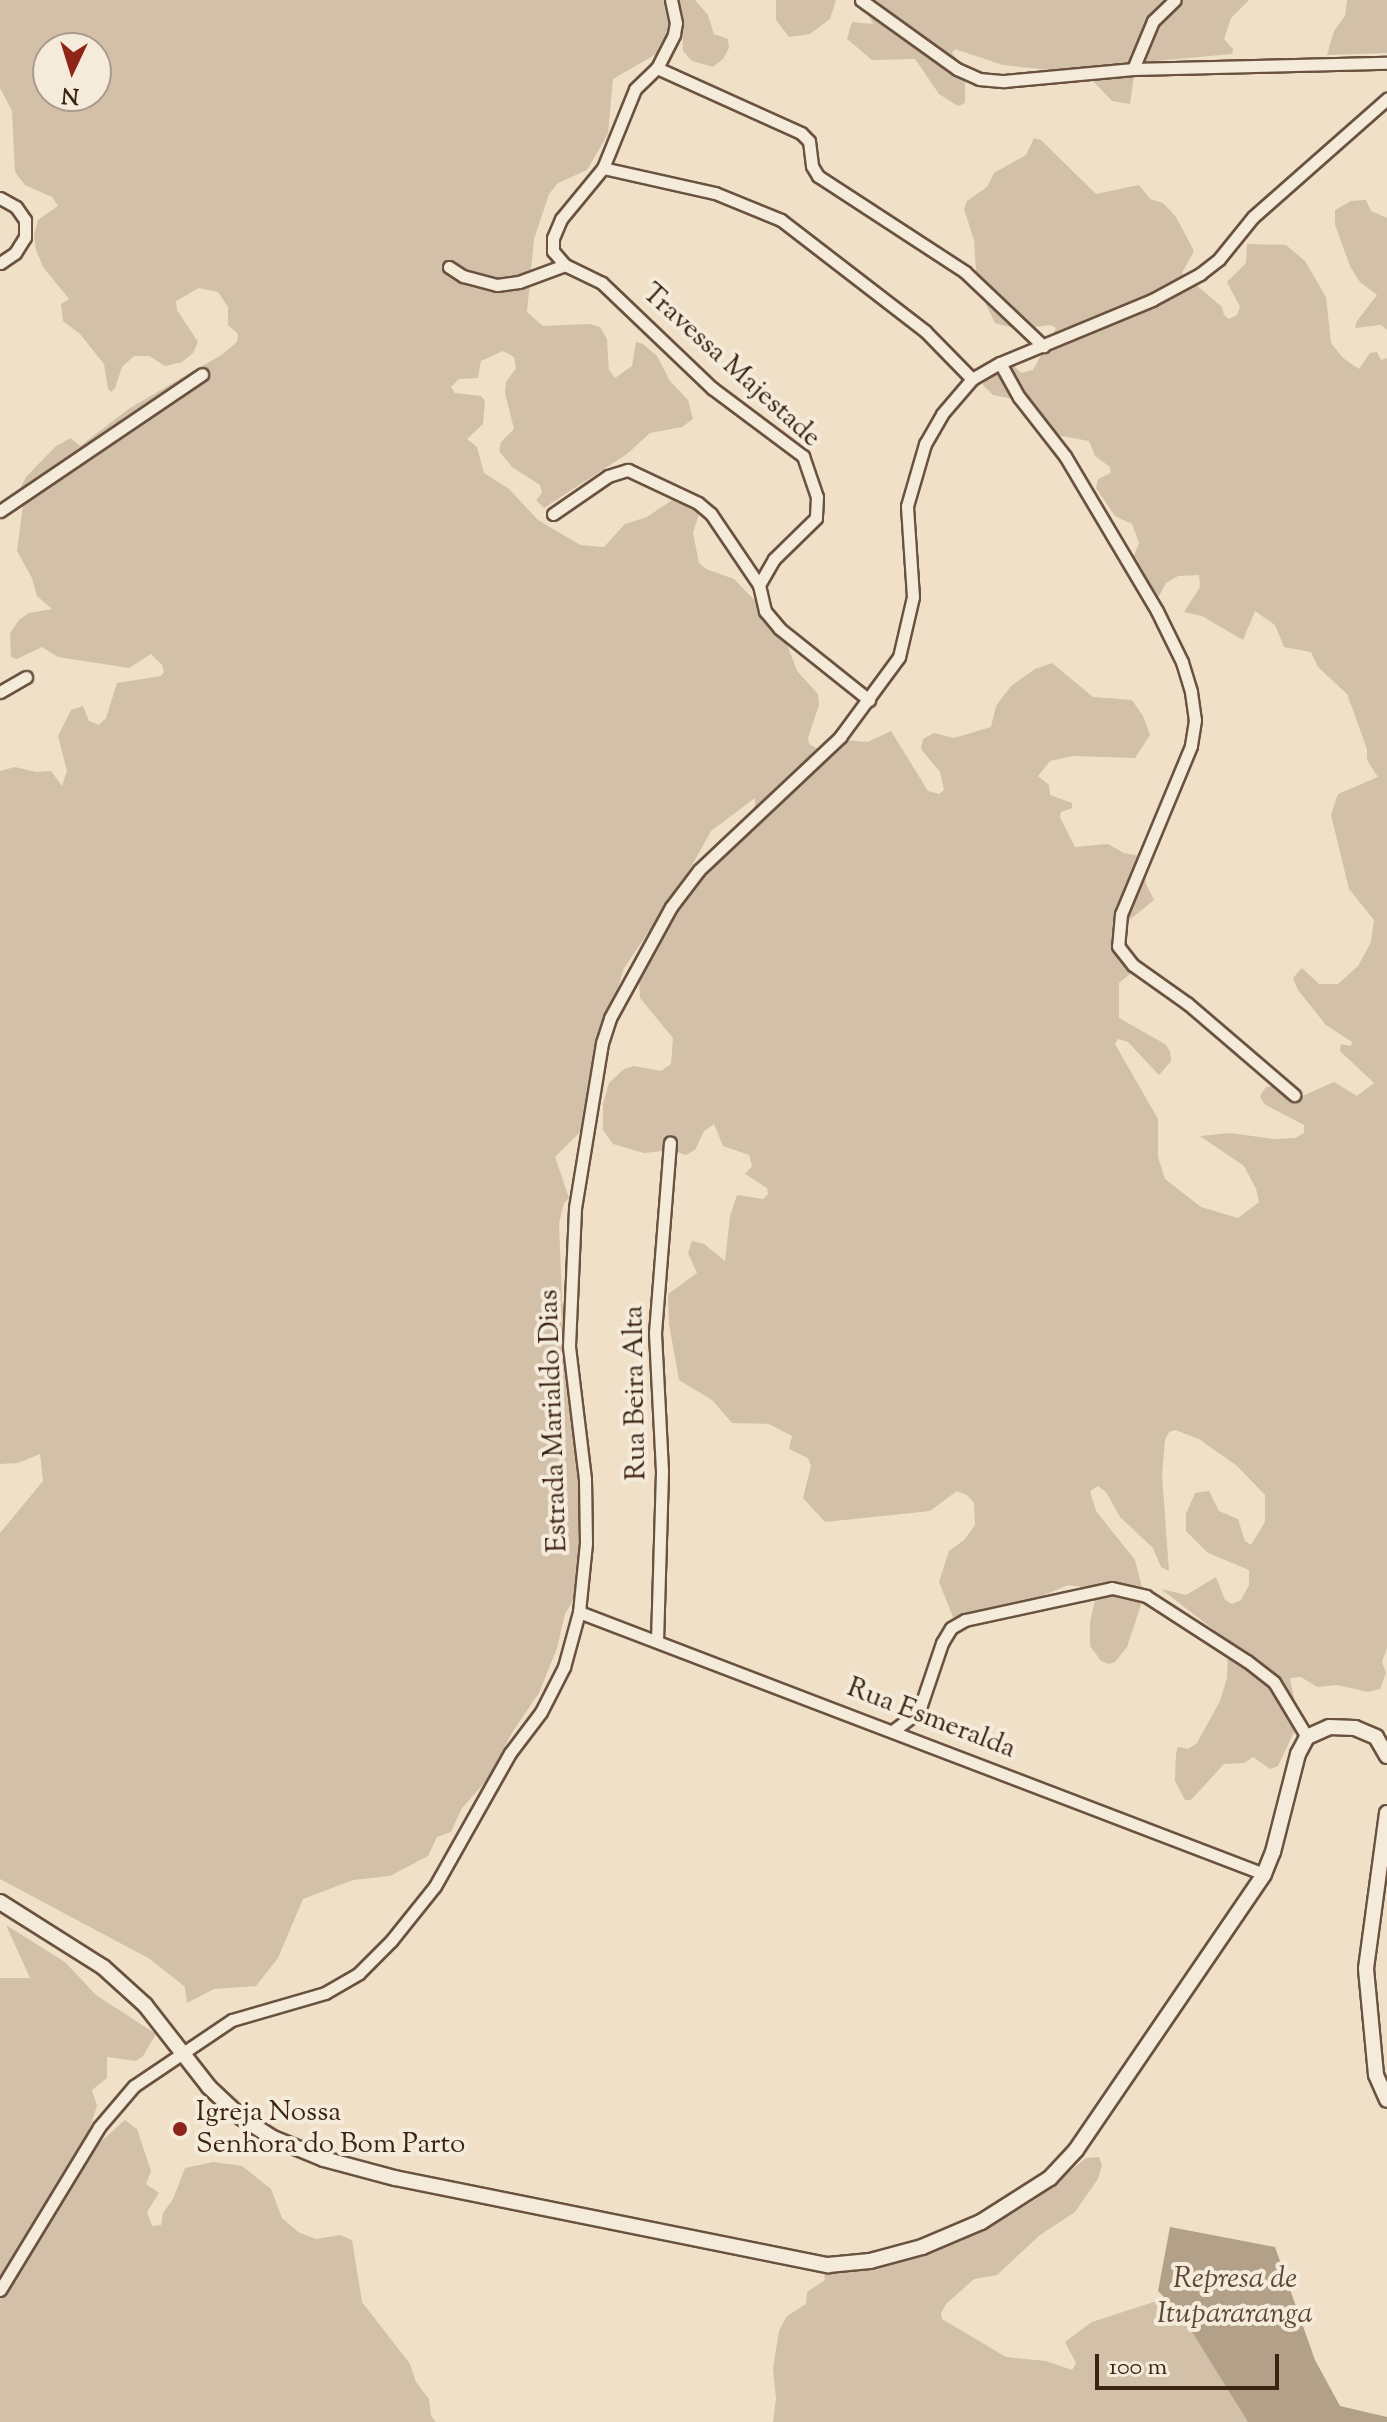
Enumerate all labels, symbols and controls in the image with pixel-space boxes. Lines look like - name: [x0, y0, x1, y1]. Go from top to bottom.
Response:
- north arrow: [32, 32, 112, 112]
- text: N: [61, 77, 80, 111]
- street label: Travessa Majestade: [635, 277, 827, 455]
- street label: Estrada Marialdo Dias: [533, 1289, 575, 1553]
- street label: Rua Beira Alta: [618, 1305, 654, 1481]
- street label: Rua Esmeralda: [842, 1671, 1020, 1767]
- place label: Igreja Nossa Senhora do Bom Parto: [196, 2096, 465, 2162]
- marker: Igreja Nossa Senhora do Bom Parto: [171, 2120, 189, 2138]
- water label: Represa de Itupararanga: [1157, 2262, 1313, 2332]
- scale bar: [1099, 2338, 1283, 2388]
- text: 100 m: [1109, 2351, 1167, 2385]

